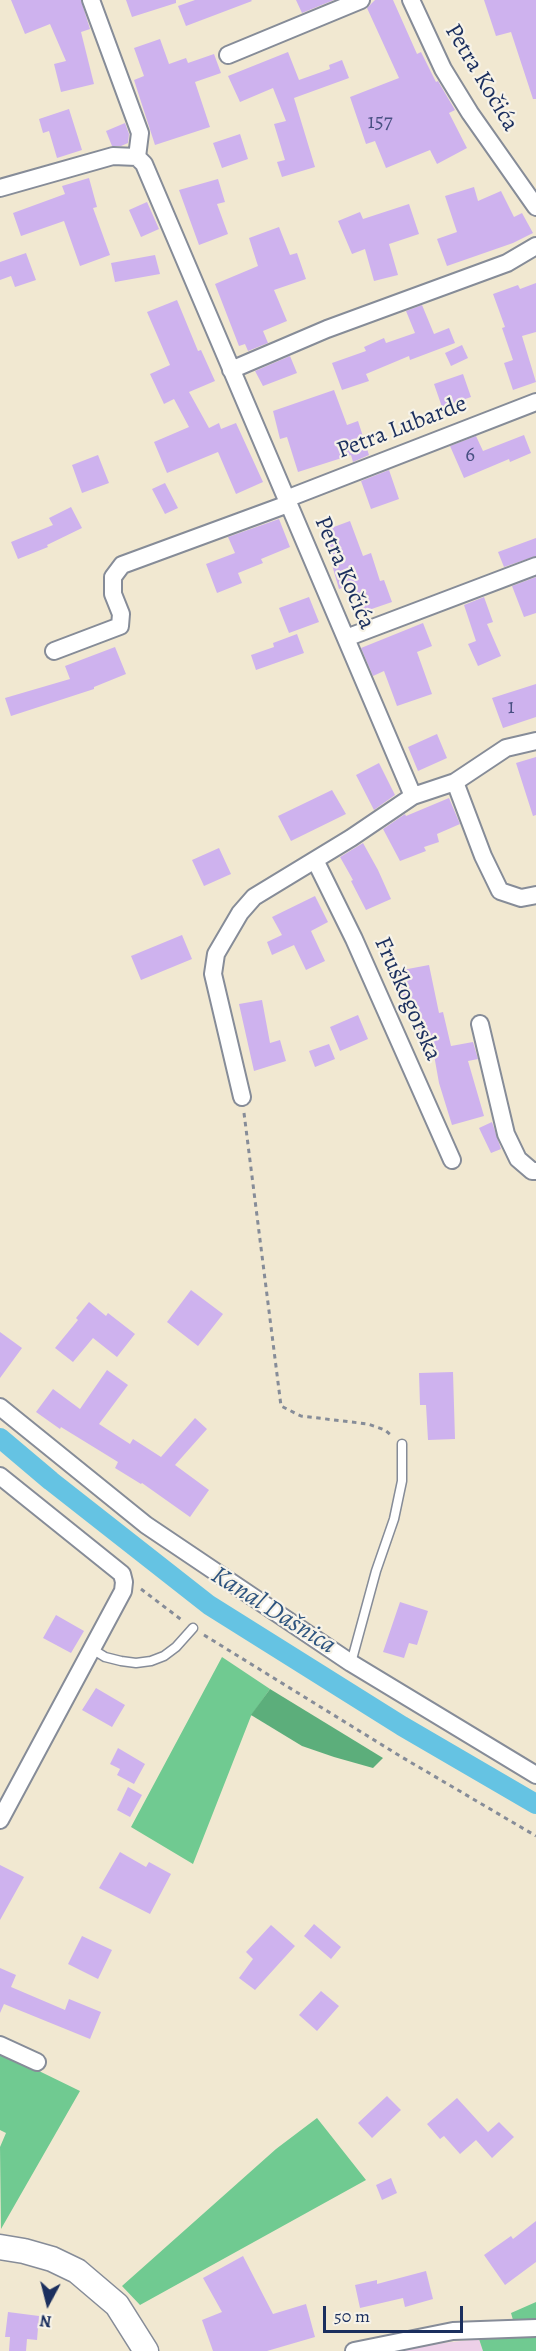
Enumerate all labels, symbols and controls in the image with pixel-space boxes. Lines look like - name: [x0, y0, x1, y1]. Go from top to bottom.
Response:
- street label: Petra Kočića: [438, 19, 524, 137]
- house number: 157: [367, 110, 393, 136]
- street label: Petra Lubarde: [333, 390, 471, 466]
- house number: 6: [465, 443, 475, 469]
- street label: Petra Kočića: [307, 512, 381, 634]
- house number: 1: [507, 695, 515, 721]
- street label: Fruškogorska: [367, 933, 447, 1065]
- water label: Kanal Dašnica: [205, 1560, 341, 1662]
- north arrow: [18, 2273, 78, 2333]
- scale bar: [326, 2294, 466, 2332]
- text: 50 m: [334, 2304, 370, 2328]
- text: N: [39, 2309, 53, 2332]

